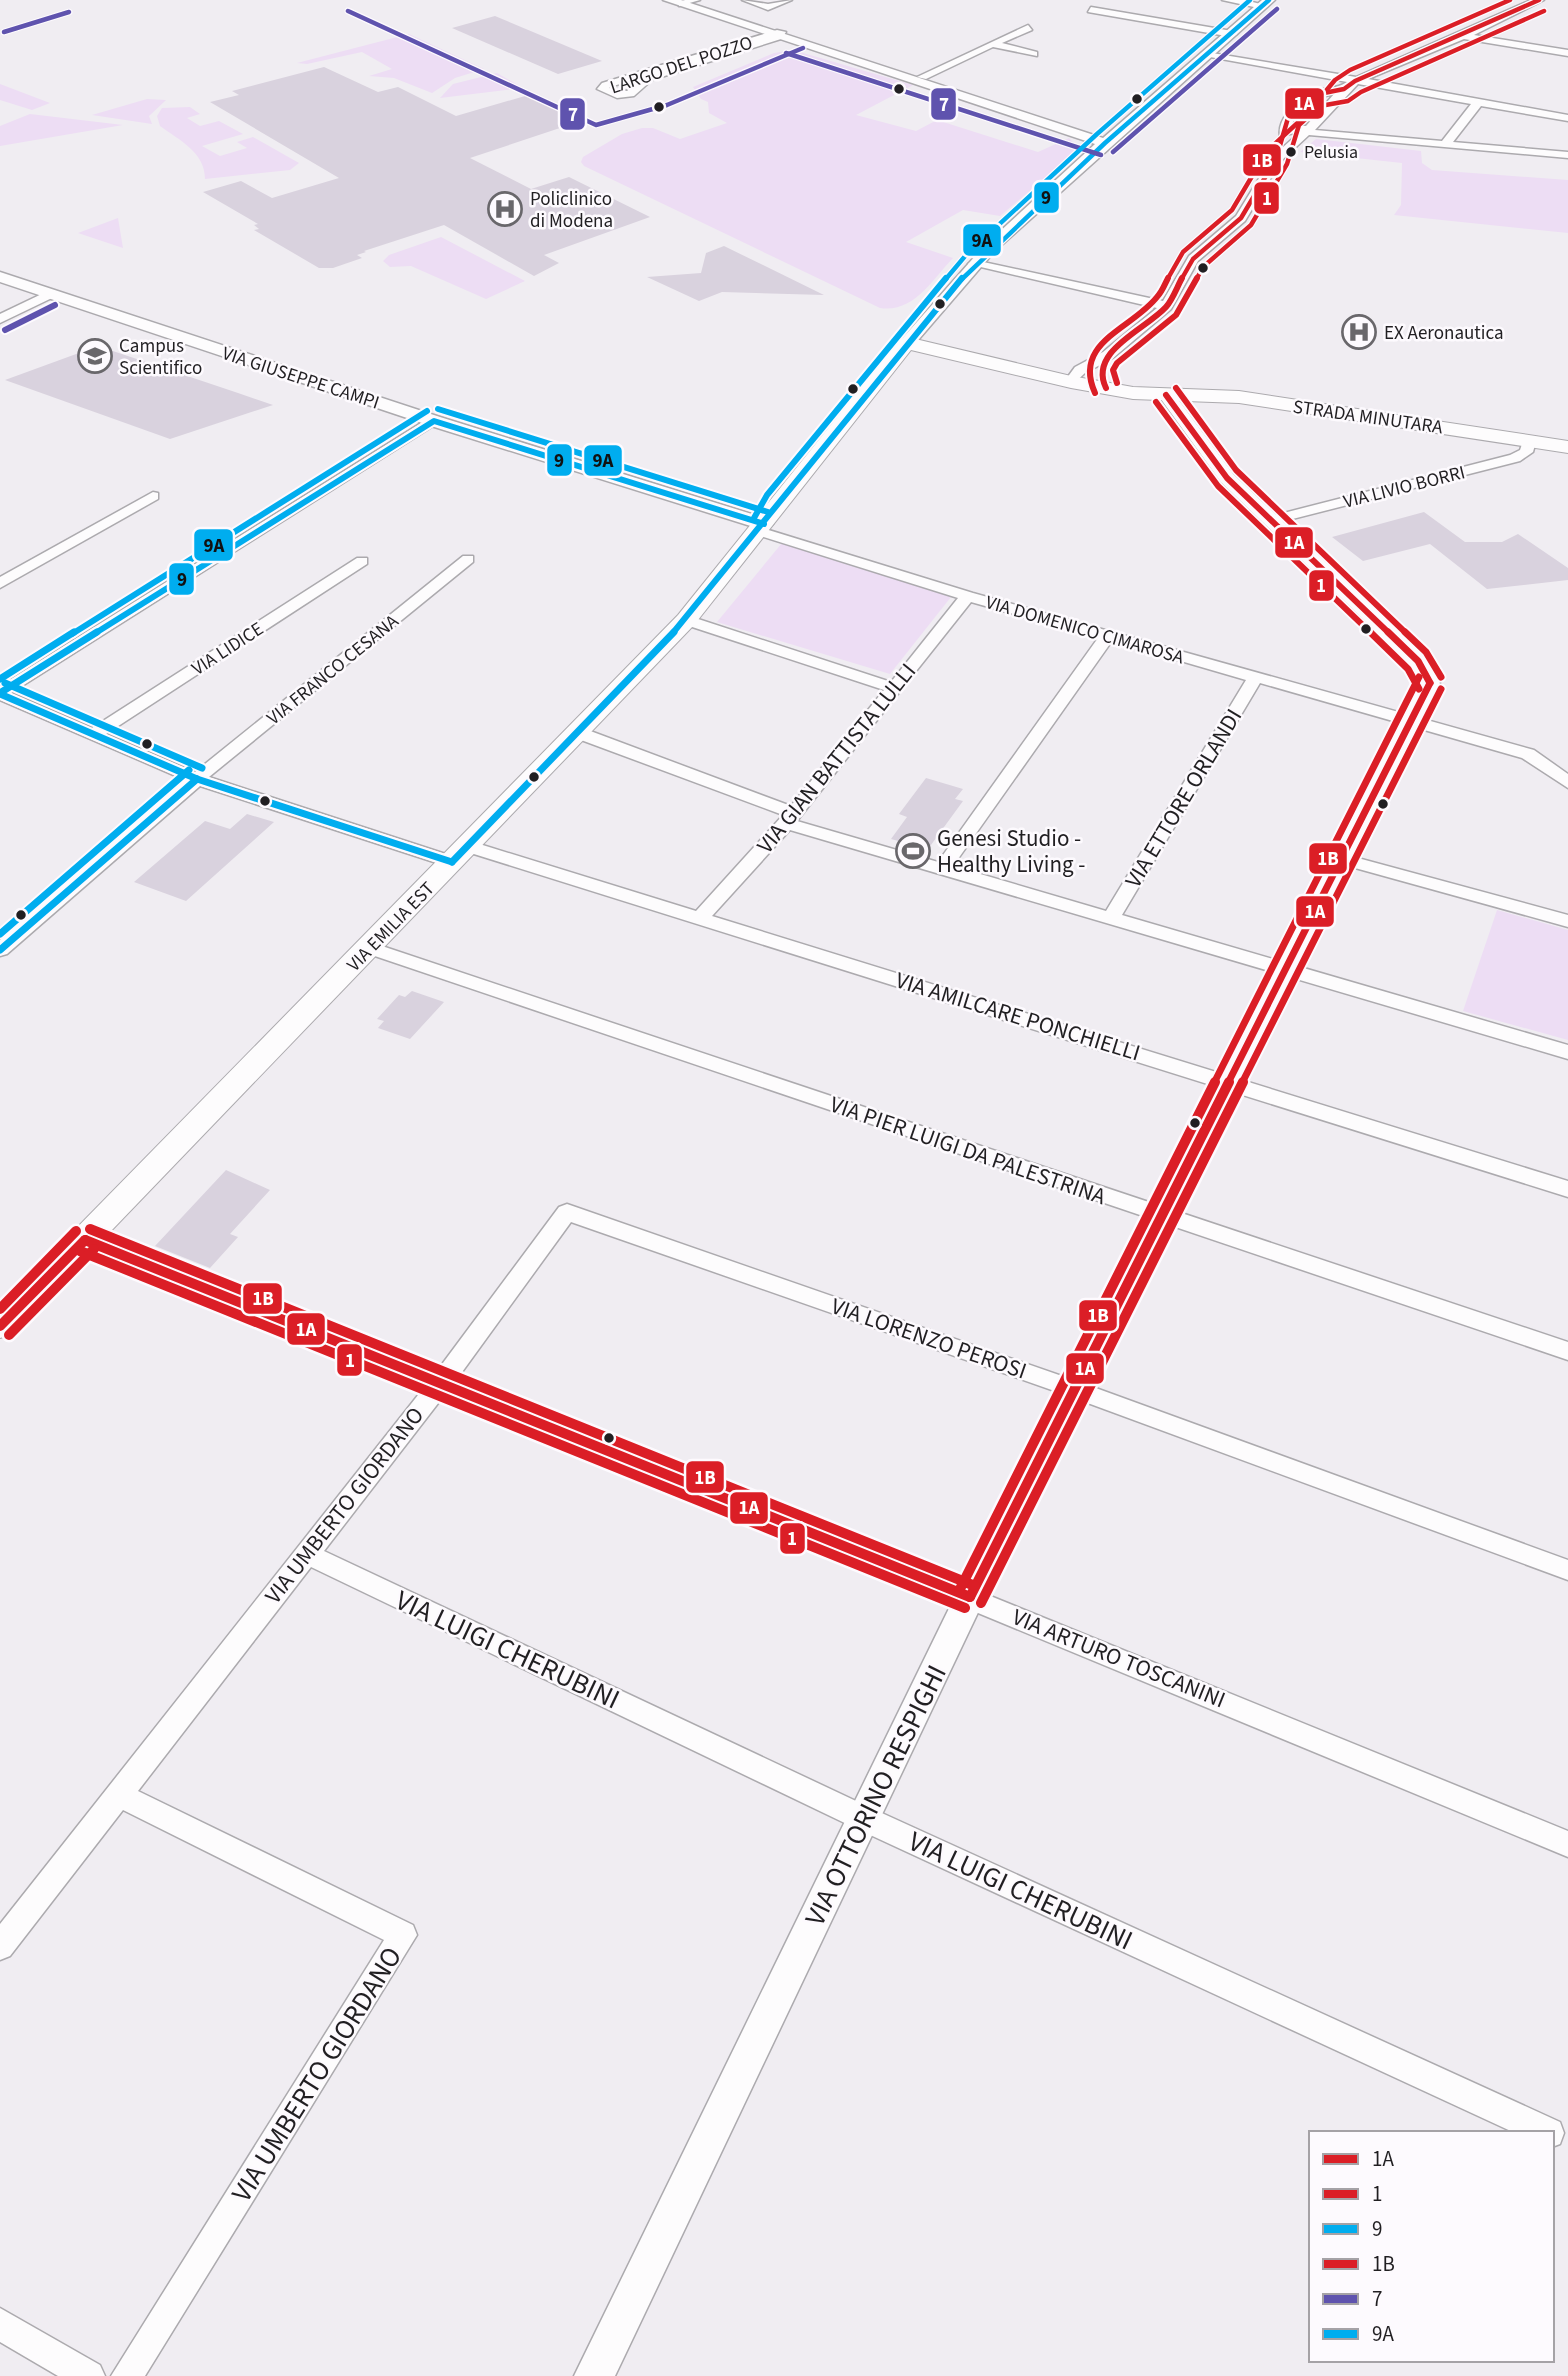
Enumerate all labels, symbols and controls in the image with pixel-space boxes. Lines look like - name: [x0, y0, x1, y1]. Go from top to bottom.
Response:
- street label: LARGO DEL POZZO: [607, 30, 756, 101]
- unlabelled marker: [892, 82, 906, 96]
- line badge: 7: [930, 87, 957, 121]
- line badge: 1A: [1284, 87, 1325, 120]
- text: 1A: [1294, 91, 1315, 118]
- text: 7: [939, 92, 949, 119]
- unlabelled marker: [1130, 92, 1144, 106]
- line badge: 7: [559, 97, 586, 131]
- unlabelled marker: [652, 100, 666, 114]
- text: 7: [568, 102, 578, 129]
- place label: Pelusia: [1304, 140, 1358, 165]
- line badge: 1B: [1242, 143, 1282, 177]
- marker: Pelusia: [1284, 145, 1298, 159]
- text: 1B: [1251, 148, 1273, 175]
- line badge: 9: [1033, 181, 1060, 214]
- line badge: 1: [1253, 181, 1280, 215]
- text: 9: [1041, 185, 1051, 212]
- place label: Policlinico di Modena: [530, 186, 613, 235]
- text: 1: [1262, 186, 1272, 213]
- hospital icon: Policlinico di Modena: [486, 190, 524, 228]
- line badge: 9A: [962, 223, 1002, 257]
- text: 9A: [972, 228, 993, 255]
- unlabelled marker: [1196, 261, 1210, 275]
- unlabelled marker: [933, 297, 947, 311]
- hospital icon: EX Aeronautica: [1340, 313, 1378, 351]
- place label: EX Aeronautica: [1384, 320, 1503, 347]
- place label: Campus Scientifico: [119, 333, 202, 382]
- school or university icon: Campus Scientifico: [76, 337, 114, 375]
- street label: VIA GIUSEPPE CAMPI: [218, 340, 383, 417]
- unlabelled marker: [846, 382, 860, 396]
- street label: STRADA MINUTARA: [1291, 394, 1445, 441]
- line badge: 9: [546, 443, 573, 477]
- line badge: 9A: [583, 444, 623, 477]
- text: 9: [554, 448, 564, 475]
- text: 9A: [593, 448, 614, 475]
- street label: VIA LIVIO BORRI: [1341, 459, 1468, 516]
- line badge: 1A: [1274, 526, 1314, 559]
- line badge: 9A: [193, 528, 234, 562]
- text: 1A: [1284, 530, 1305, 557]
- text: 9A: [204, 533, 225, 560]
- line badge: 9: [168, 562, 195, 596]
- text: 9: [177, 567, 187, 594]
- line badge: 1: [1308, 569, 1335, 602]
- text: 1: [1316, 573, 1326, 600]
- street label: VIA DOMENICO CIMAROSA: [982, 589, 1187, 672]
- street label: VIA FRANCO CESANA: [261, 608, 405, 732]
- street label: VIA LIDICE: [187, 616, 269, 683]
- unlabelled marker: [1359, 622, 1373, 636]
- street label: VIA GIAN BATTISTA LULLI: [749, 656, 924, 861]
- street label: VIA ETTORE ORLANDI: [1117, 703, 1250, 894]
- unlabelled marker: [140, 737, 154, 751]
- unlabelled marker: [527, 770, 541, 784]
- unlabelled marker: [258, 794, 272, 808]
- unlabelled marker: [1376, 797, 1390, 811]
- place label: Genesi Studio - Healthy Living -: [937, 822, 1085, 881]
- sports icon: Genesi Studio - Healthy Living -: [894, 832, 932, 870]
- line badge: 1B: [1308, 842, 1348, 875]
- text: 1B: [1317, 846, 1339, 873]
- street label: VIA EMILIA EST: [341, 876, 441, 978]
- line badge: 1A: [1295, 895, 1335, 928]
- text: 1A: [1305, 899, 1326, 926]
- unlabelled marker: [14, 908, 28, 922]
- street label: VIA AMILCARE PONCHIELLI: [892, 964, 1144, 1069]
- street label: VIA PIER LUIGI DA PALESTRINA: [826, 1088, 1111, 1213]
- unlabelled marker: [1188, 1116, 1202, 1130]
- line badge: 1B: [242, 1282, 283, 1315]
- text: 1B: [252, 1286, 274, 1313]
- street label: VIA LORENZO PEROSI: [827, 1290, 1031, 1387]
- line badge: 1B: [1078, 1299, 1118, 1332]
- text: 1B: [1087, 1303, 1109, 1330]
- line badge: 1A: [286, 1312, 326, 1346]
- text: 1A: [296, 1317, 317, 1344]
- line badge: 1: [336, 1343, 363, 1377]
- text: 1: [345, 1348, 355, 1375]
- line badge: 1A: [1065, 1352, 1105, 1385]
- text: 1A: [1075, 1356, 1096, 1383]
- street label: VIA UMBERTO GIORDANO: [257, 1400, 432, 1611]
- unlabelled marker: [602, 1431, 616, 1445]
- line badge: 1B: [685, 1460, 725, 1494]
- text: 1B: [694, 1465, 716, 1492]
- line badge: 1A: [729, 1491, 769, 1525]
- text: 1A: [739, 1495, 760, 1522]
- line badge: 1: [779, 1522, 806, 1555]
- text: 1: [787, 1526, 797, 1553]
- street label: VIA LUIGI CHERUBINI: [389, 1580, 626, 1719]
- street label: VIA ARTURO TOSCANINI: [1007, 1601, 1230, 1716]
- street label: VIA OTTORINO RESPIGHI: [795, 1658, 957, 1933]
- street label: VIA LUIGI CHERUBINI: [902, 1821, 1139, 1960]
- street label: VIA UMBERTO GIORDANO: [222, 1939, 412, 2210]
- legend: [1309, 2131, 1554, 2362]
- text: 1A: [1372, 2144, 1394, 2174]
- text: 1: [1372, 2179, 1382, 2209]
- text: 9: [1372, 2214, 1382, 2244]
- text: 1B: [1372, 2249, 1395, 2279]
- text: 7: [1372, 2284, 1382, 2314]
- text: 9A: [1372, 2319, 1394, 2349]

